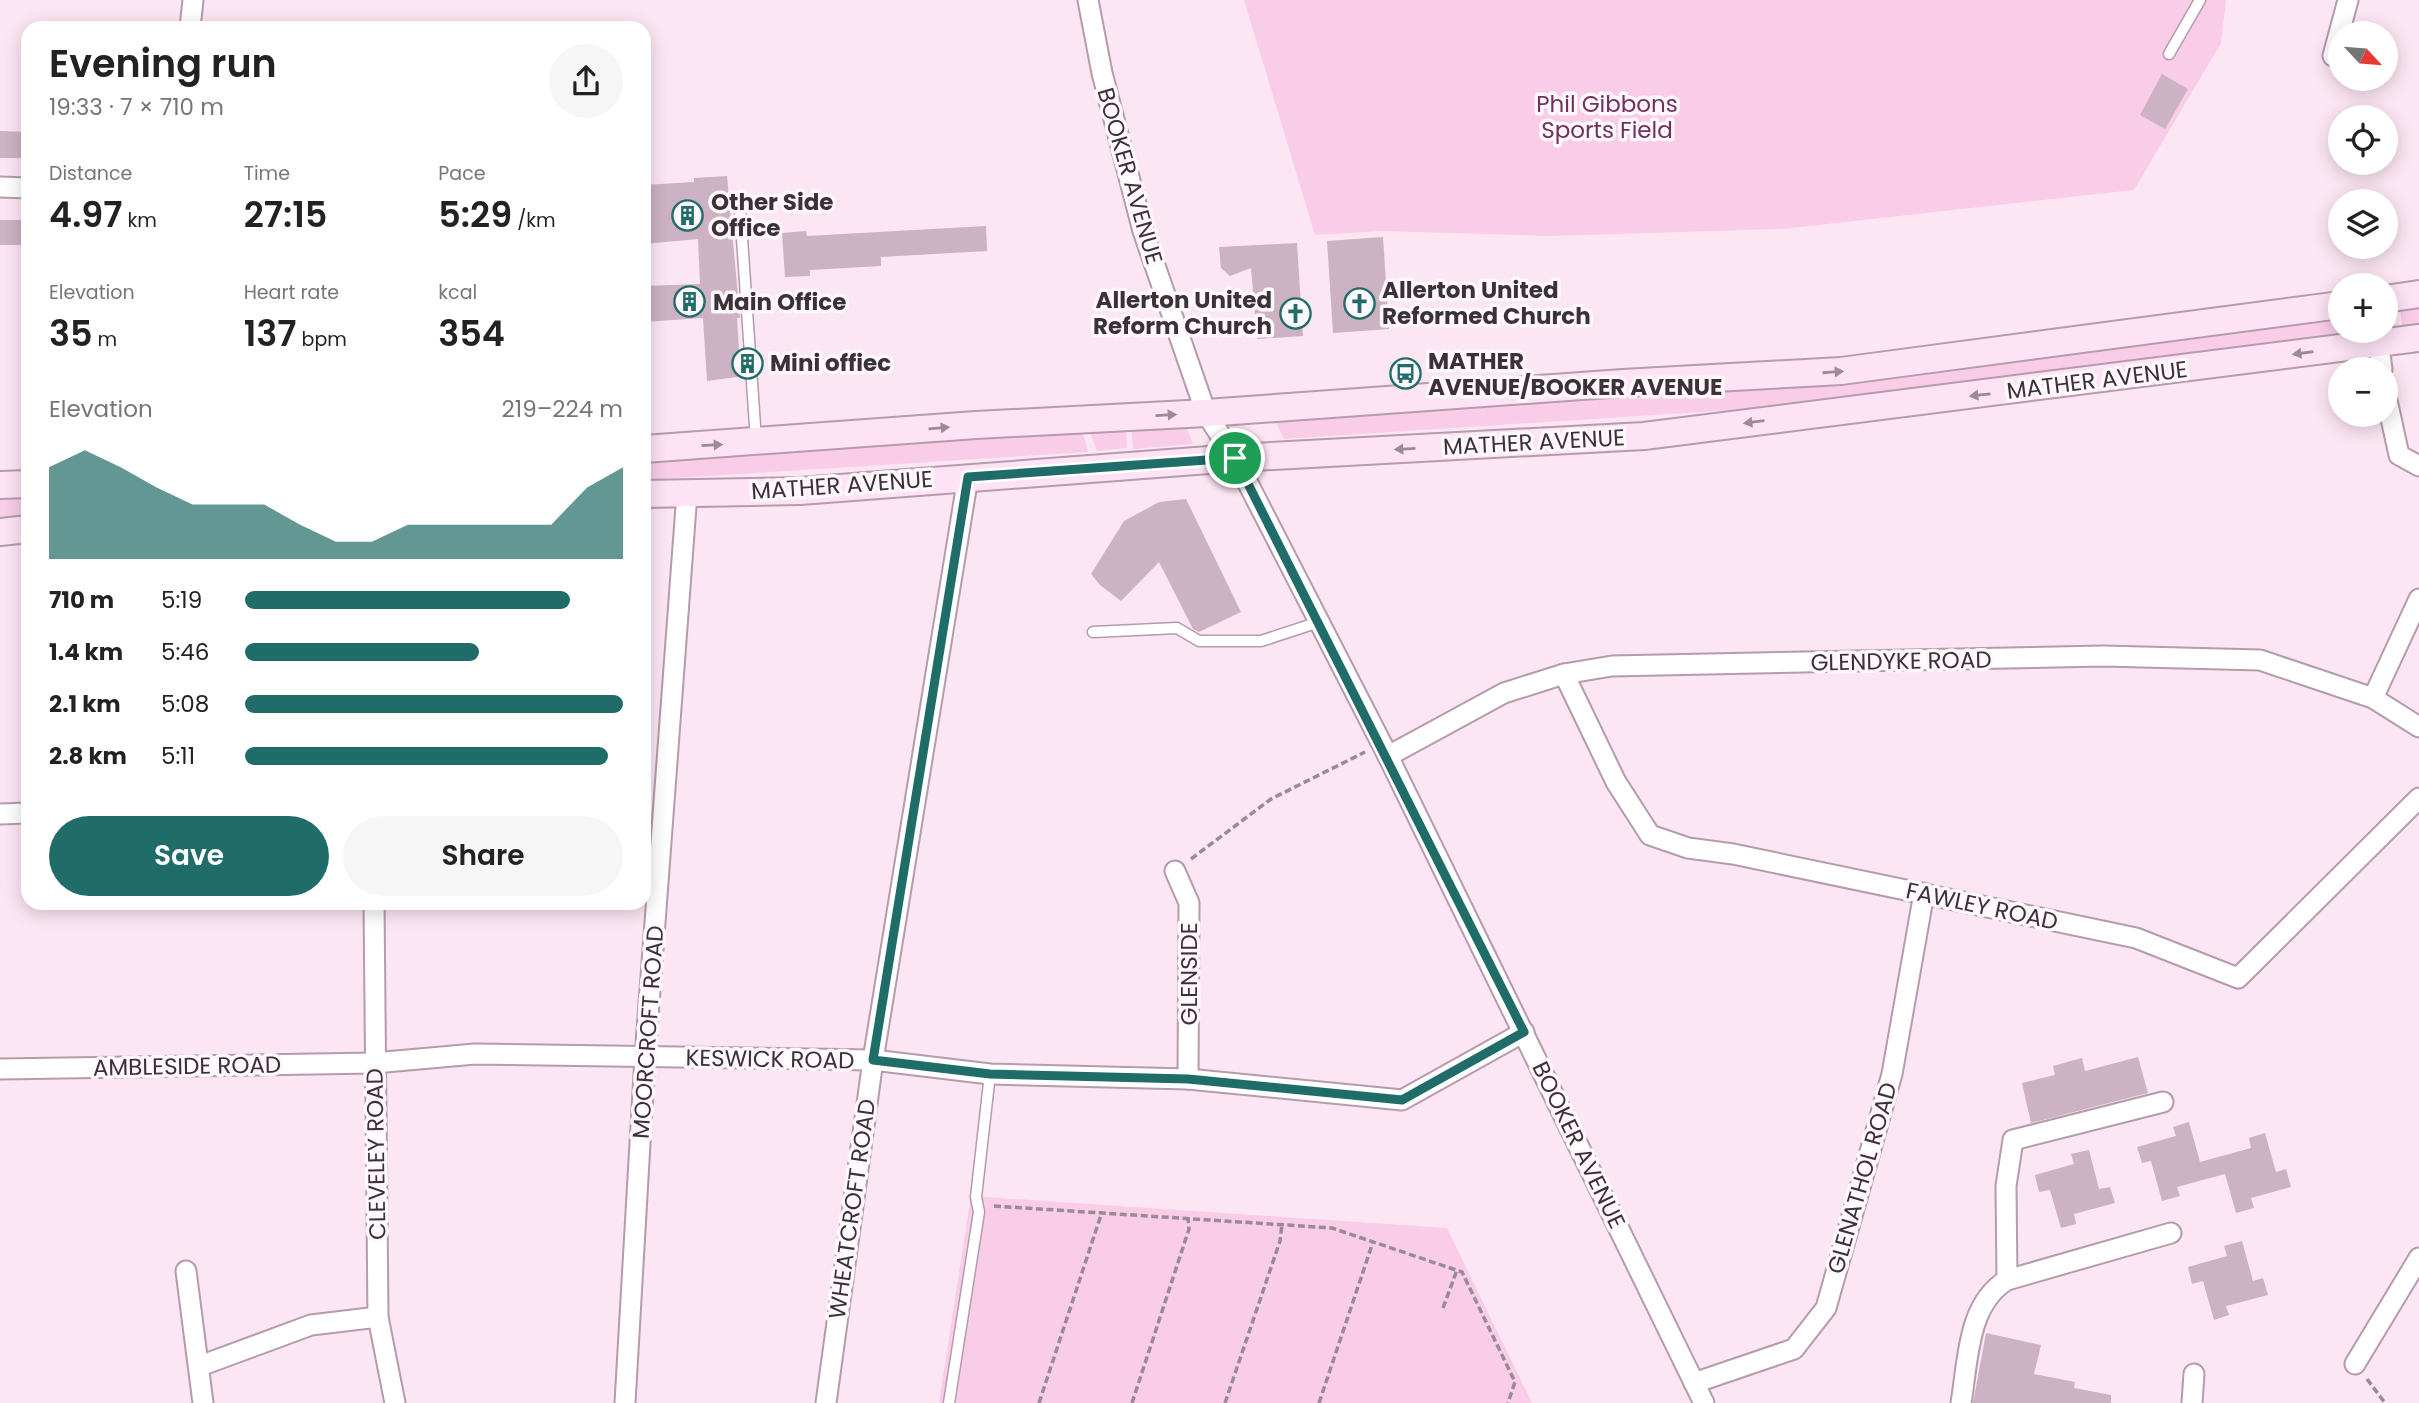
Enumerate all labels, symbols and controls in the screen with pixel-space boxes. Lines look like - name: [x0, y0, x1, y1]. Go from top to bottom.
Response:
- north arrow: [2328, 21, 2398, 91]
- map controls: [2328, 21, 2398, 427]
- text: Evening run: [49, 37, 277, 90]
- button: share: [549, 44, 623, 118]
- street label: BOOKER AVENUE: [1089, 84, 1171, 268]
- park label: Phil Gibbons Sports Field: [1536, 88, 1678, 146]
- text: 19:33 · 7 × 710 m: [49, 91, 224, 123]
- button: locate: [2328, 105, 2398, 175]
- text: Distance: [49, 160, 132, 187]
- text: Time: [244, 160, 290, 187]
- text: Pace: [438, 160, 486, 187]
- place label: Other Side Office: [711, 186, 834, 244]
- button: layers: [2328, 189, 2398, 259]
- text: 4.97: [49, 190, 122, 239]
- text: 27:15: [244, 190, 327, 239]
- text: 5:29: [438, 190, 512, 239]
- building icon: Other Side Office: [671, 198, 705, 232]
- text: km: [122, 207, 157, 234]
- text: /km: [512, 207, 556, 234]
- button: +: [2328, 273, 2398, 343]
- place label: Allerton United Reformed Church: [1382, 274, 1591, 332]
- text: Elevation: [49, 279, 135, 306]
- text: Heart rate: [244, 279, 339, 306]
- text: kcal: [438, 279, 477, 306]
- place label: Allerton United Reform Church: [1093, 284, 1272, 342]
- building icon: Main Office: [673, 285, 707, 319]
- place label: Main Office: [713, 286, 846, 318]
- church icon: Allerton United Reformed Church: [1342, 286, 1376, 320]
- church icon: Allerton United Reform Church: [1278, 296, 1312, 330]
- text: 35: [49, 309, 93, 358]
- text: 137: [244, 309, 296, 358]
- text: 354: [438, 309, 505, 358]
- text: m: [93, 326, 117, 353]
- text: bpm: [296, 326, 347, 353]
- place label: MATHER AVENUE/BOOKER AVENUE: [1428, 345, 1722, 403]
- building icon: Mini offiec: [730, 346, 764, 380]
- place label: Mini offiec: [770, 347, 891, 379]
- one-way arrow: [2292, 348, 2314, 359]
- street label: MATHER AVENUE: [2005, 353, 2189, 407]
- bus stop icon: MATHER AVENUE/BOOKER AVENUE: [1388, 357, 1422, 391]
- button: −: [2328, 357, 2398, 427]
- one-way arrow: [1822, 366, 1844, 377]
- one-way arrow: [1969, 390, 1991, 401]
- text: Elevation: [49, 393, 153, 425]
- text: 219–224 m: [502, 393, 623, 425]
- one-way arrow: [1155, 410, 1177, 421]
- one-way arrow: [1743, 416, 1765, 427]
- street label: MATHER AVENUE: [1442, 421, 1626, 463]
- one-way arrow: [928, 422, 950, 433]
- pin: [1205, 428, 1265, 488]
- one-way arrow: [701, 439, 723, 450]
- icon: arrive: [1216, 439, 1254, 477]
- one-way arrow: [1394, 443, 1416, 454]
- street label: MATHER AVENUE: [750, 463, 934, 507]
- text: 710 m: [49, 584, 114, 616]
- text: 5:19: [161, 584, 202, 616]
- text: 1.4 km: [49, 636, 123, 668]
- text: 5:46: [161, 636, 209, 668]
- street label: GLENDYKE ROAD: [1810, 643, 1992, 679]
- text: 2.1 km: [49, 688, 121, 720]
- text: 5:08: [161, 688, 209, 720]
- text: 2.8 km: [49, 740, 127, 772]
- text: 5:11: [161, 740, 195, 772]
- button: Save: [49, 816, 329, 896]
- button: Share: [343, 816, 623, 896]
- street label: FAWLEY ROAD: [1903, 874, 2061, 938]
- street label: GLENSIDE: [1173, 922, 1205, 1026]
- street label: MOORCROFT ROAD: [625, 924, 671, 1140]
- street label: KESWICK ROAD: [685, 1042, 855, 1076]
- street label: AMBLESIDE ROAD: [93, 1048, 281, 1084]
- street label: BOOKER AVENUE: [1525, 1056, 1633, 1234]
- street label: CLEVELEY ROAD: [359, 1068, 393, 1240]
- street label: GLENATHOL ROAD: [1819, 1079, 1905, 1277]
- street label: WHEATCROFT ROAD: [821, 1097, 883, 1321]

